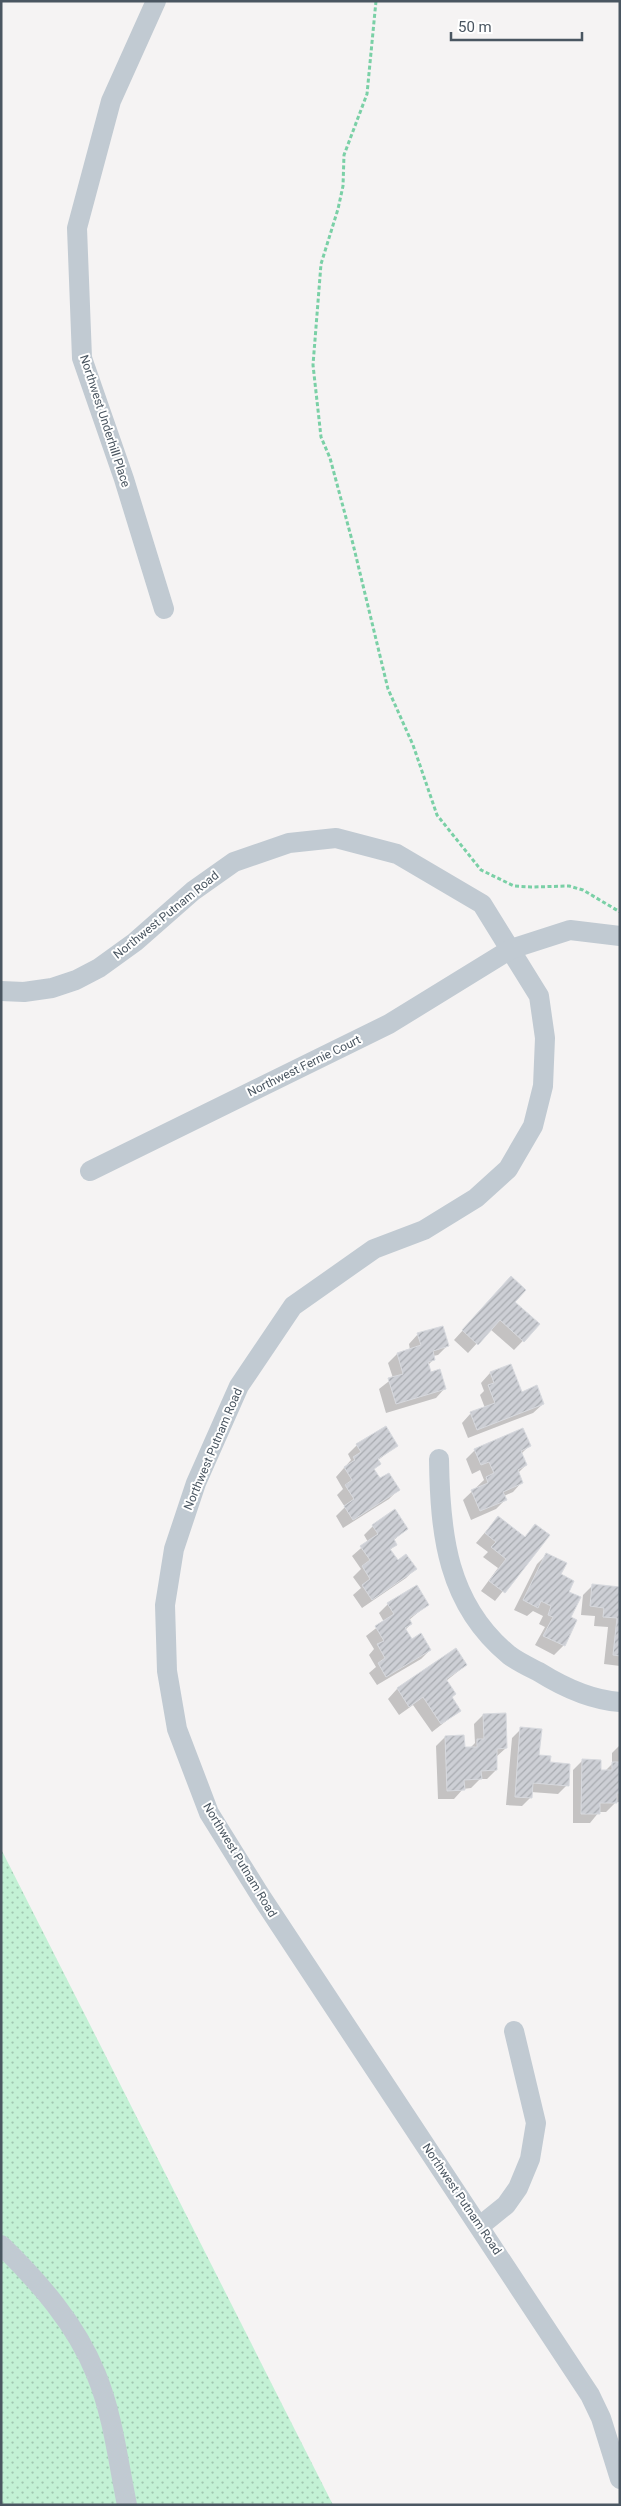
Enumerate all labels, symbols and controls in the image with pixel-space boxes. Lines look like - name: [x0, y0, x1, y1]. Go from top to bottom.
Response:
- scale bar: [451, 10, 582, 42]
- text: 50 m: [458, 18, 492, 36]
- street label: Northwest Underhill Place: [77, 353, 133, 489]
- street label: Northwest Putnam Road: [111, 868, 221, 962]
- street label: Northwest Fernie Court: [245, 1032, 363, 1100]
- street label: Northwest Putnam Road: [181, 1386, 245, 1512]
- street label: Northwest Putnam Road: [200, 1800, 280, 1920]
- street label: Northwest Putnam Road: [420, 2141, 504, 2257]

